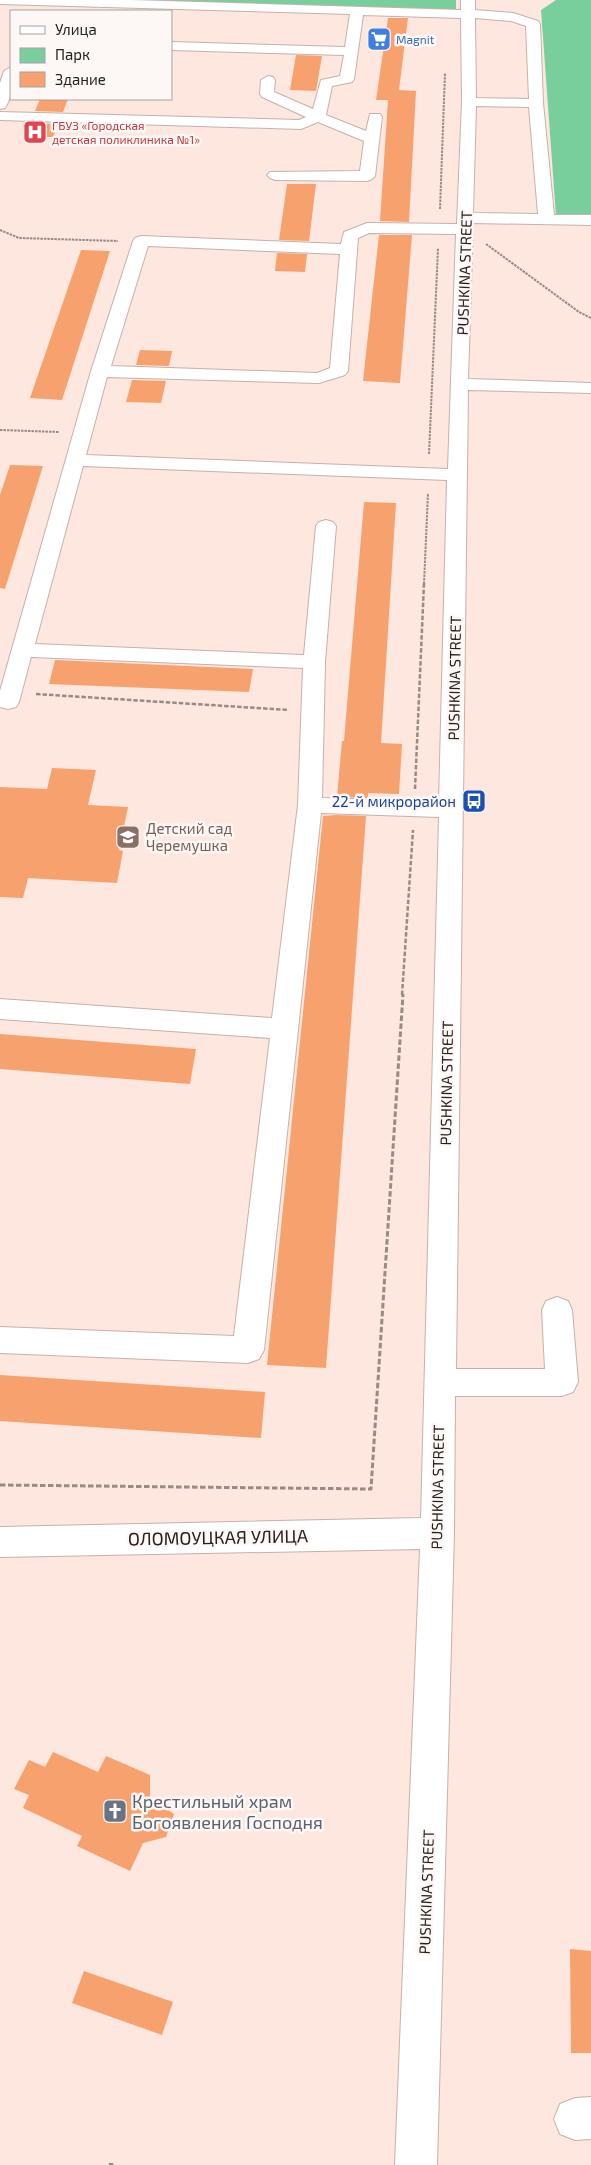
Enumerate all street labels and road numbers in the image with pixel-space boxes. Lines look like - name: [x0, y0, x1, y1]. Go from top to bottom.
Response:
- street label: PUSHKINA STREET: [453, 210, 475, 336]
- street label: PUSHKINA STREET: [444, 615, 464, 741]
- street label: PUSHKINA STREET: [436, 1020, 456, 1146]
- street label: PUSHKINA STREET: [427, 1424, 447, 1550]
- street label: ОЛОМОУЦКАЯ УЛИЦА: [128, 1524, 309, 1550]
- street label: PUSHKINA STREET: [415, 1829, 437, 1955]

